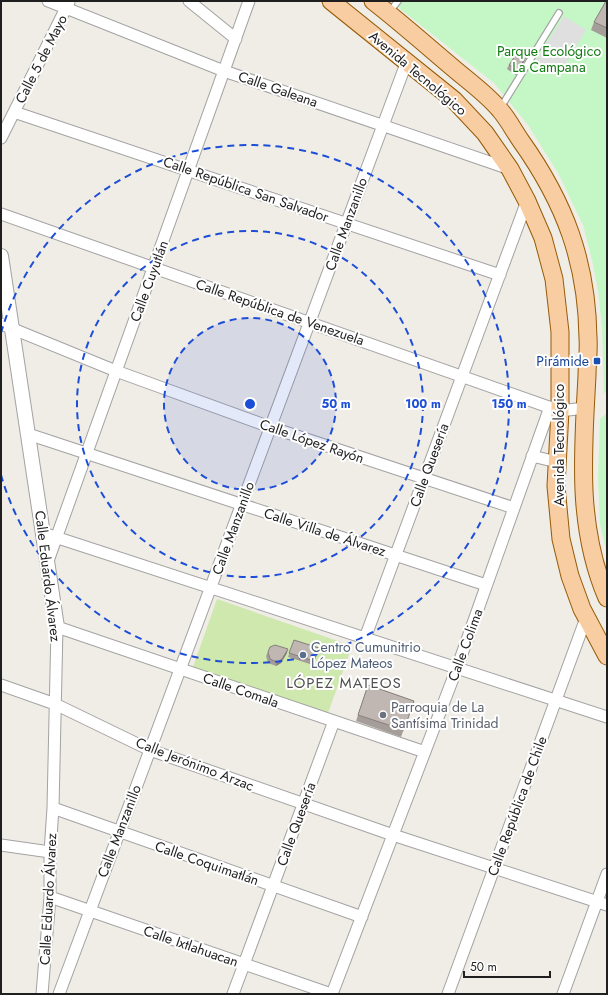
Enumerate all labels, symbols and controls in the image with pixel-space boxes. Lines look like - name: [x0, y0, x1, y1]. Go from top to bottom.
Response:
- street label: Calle 5 de Mayo: [10, 11, 72, 107]
- street label: Avenida Tecnológico: [365, 26, 472, 120]
- park label: Parque Ecológico La Campana: [497, 41, 601, 77]
- street label: Calle Galeana: [235, 66, 321, 112]
- street label: Calle República San Salvador: [161, 151, 332, 227]
- street label: Calle Manzanillo: [320, 174, 372, 273]
- street label: Calle Cuyutlán: [125, 237, 173, 325]
- street label: Calle República de Venezuela: [193, 274, 367, 350]
- place label: Pirámide: [536, 351, 589, 371]
- marker: Pirámide: [592, 356, 602, 366]
- street label: Avenida Tecnológico: [549, 383, 569, 506]
- text: 50 m: [321, 395, 351, 413]
- text: 100 m: [405, 395, 441, 413]
- text: 150 m: [491, 395, 527, 413]
- centre of rings: [243, 397, 257, 411]
- street label: Calle López Rayón: [257, 414, 367, 468]
- street label: Calle Quesería: [405, 420, 453, 510]
- street label: Calle Manzanillo: [207, 478, 259, 577]
- street label: Calle Villa de Álvarez: [261, 503, 389, 561]
- street label: Calle Eduardo Álvarez: [30, 509, 66, 643]
- street label: Calle Colima: [443, 606, 487, 684]
- place label: Centro Cumunitrio López Mateos: [311, 637, 421, 673]
- marker: Centro Cumunitrio López Mateos: [298, 650, 308, 660]
- street label: Calle Comala: [200, 668, 282, 712]
- district label: LÓPEZ MATEOS: [286, 672, 402, 694]
- place label: Parroquia de La Santísima Trinidad: [391, 697, 498, 733]
- marker: Parroquia de La Santísima Trinidad: [378, 710, 388, 720]
- street label: Calle Jerónimo Arzac: [133, 732, 257, 796]
- street label: Calle República de Chile: [482, 733, 552, 879]
- street label: Calle Quesería: [272, 779, 320, 869]
- street label: Calle Manzanillo: [92, 781, 146, 880]
- street label: Calle Eduardo Álvarez: [35, 832, 61, 965]
- street label: Calle Coquimatlán: [152, 836, 262, 890]
- street label: Calle Ixtlahuacan: [141, 920, 241, 972]
- scale bar: [464, 953, 550, 979]
- text: 50 m: [470, 958, 497, 976]

